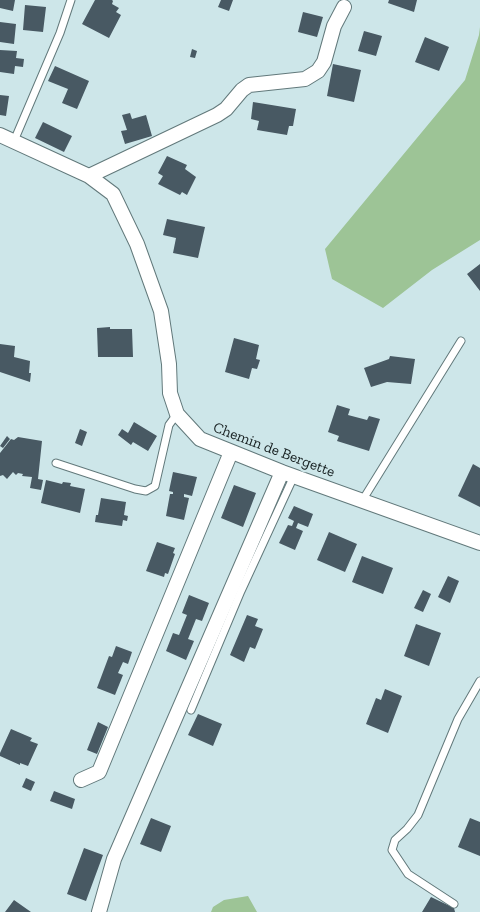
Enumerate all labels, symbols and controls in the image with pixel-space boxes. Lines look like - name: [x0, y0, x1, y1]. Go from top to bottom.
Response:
- street label: Chemin de Bergette: [211, 419, 337, 481]

